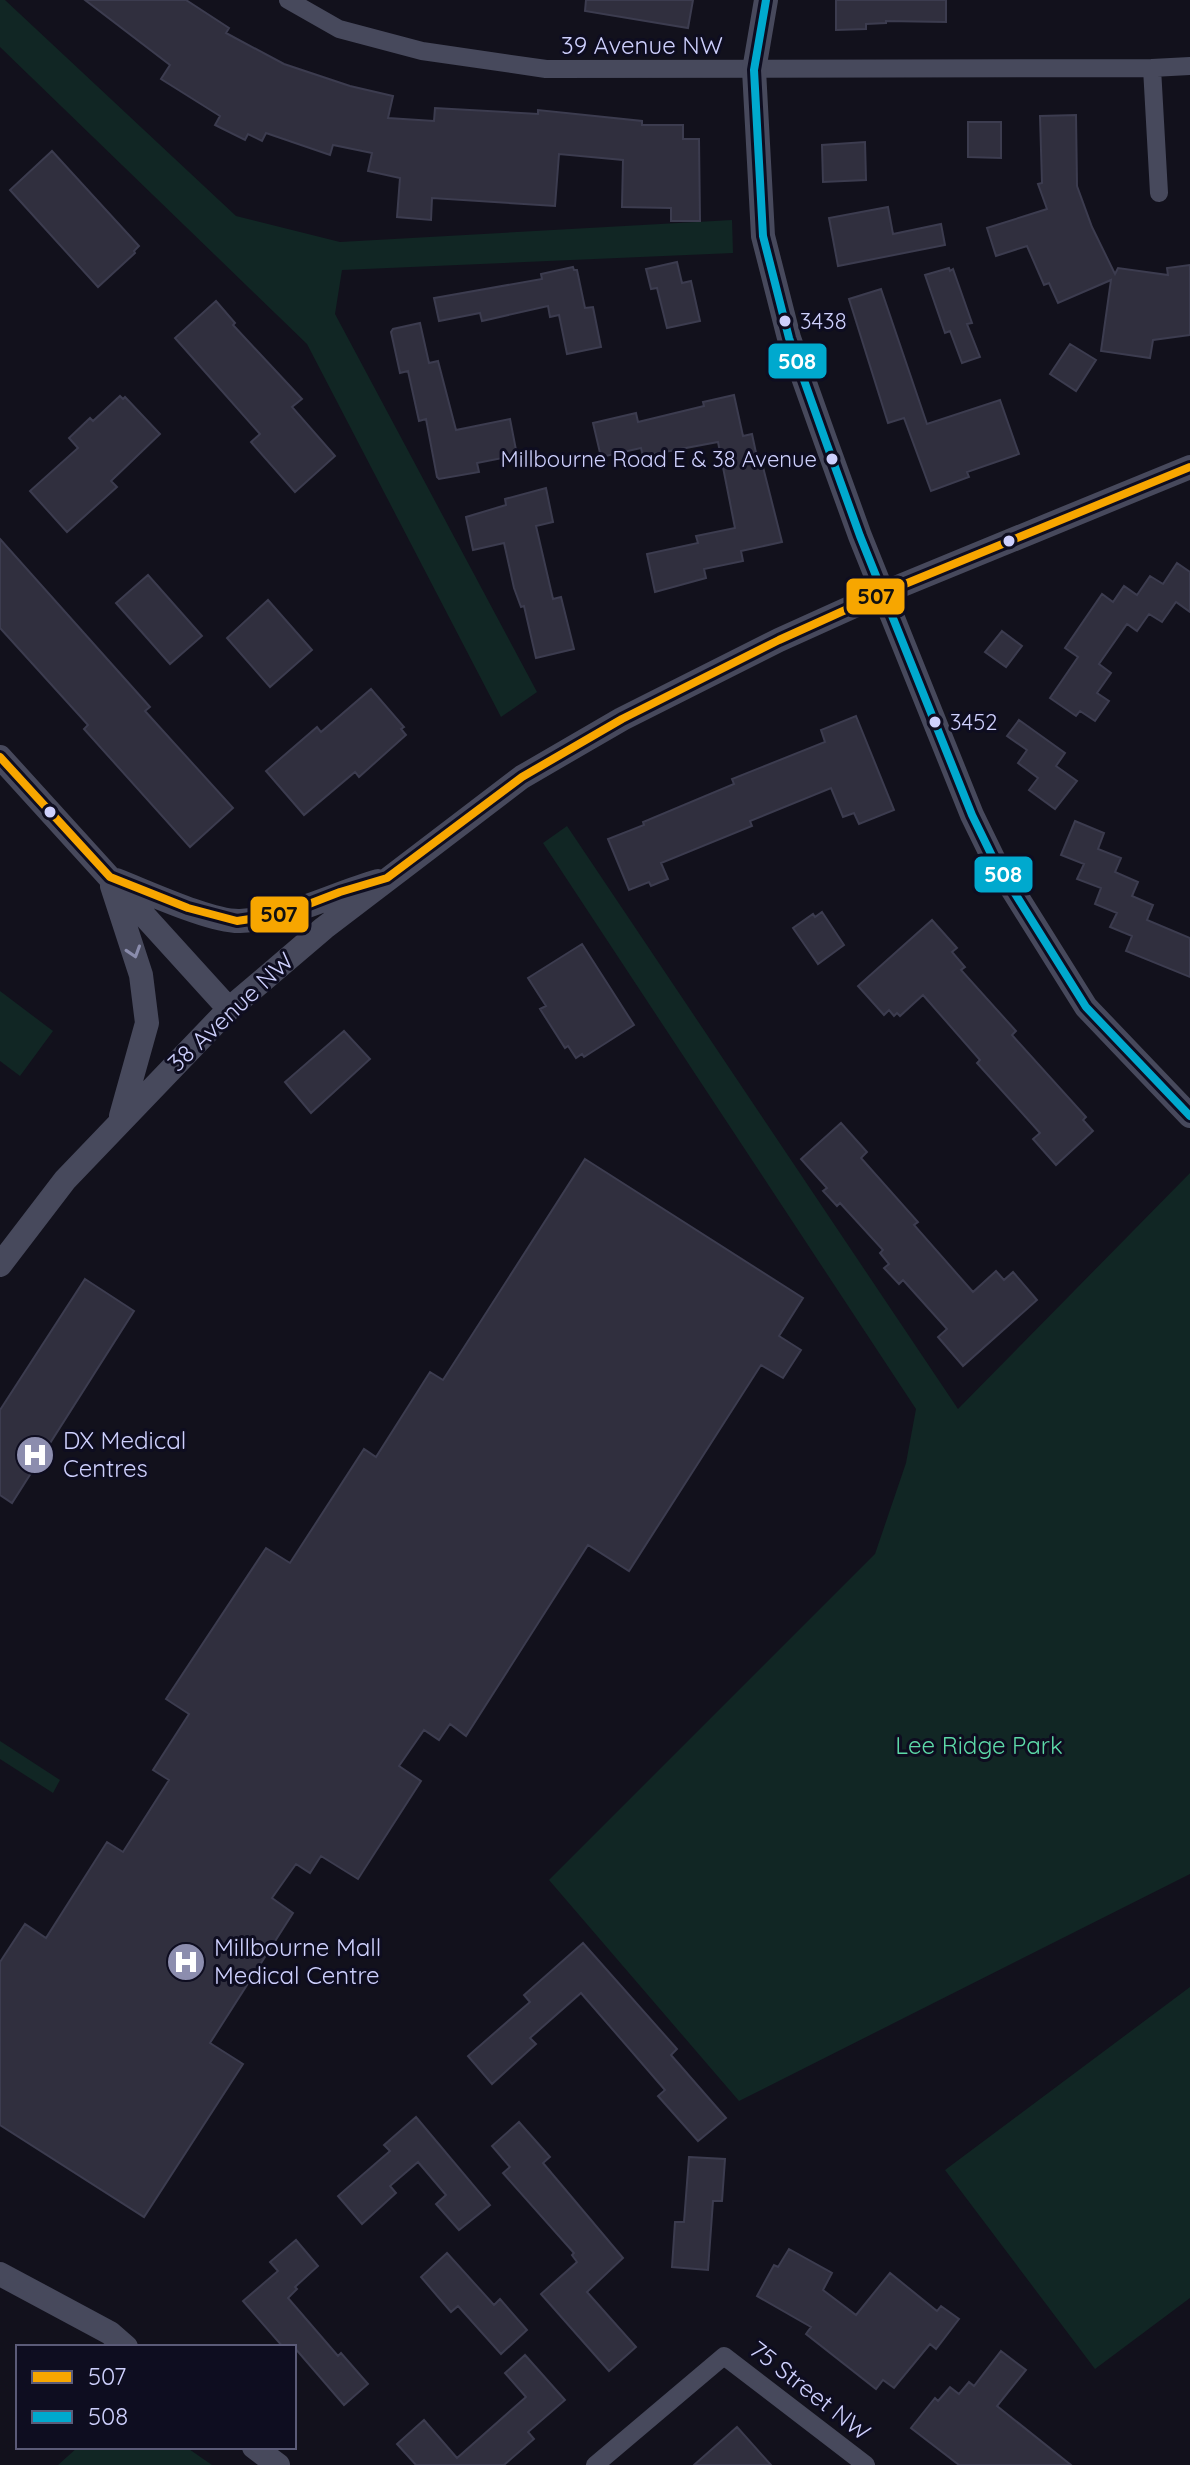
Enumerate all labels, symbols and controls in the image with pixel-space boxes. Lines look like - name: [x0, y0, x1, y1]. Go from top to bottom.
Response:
- street label: 39 Avenue NW: [561, 30, 723, 60]
- place label: 3438: [800, 307, 847, 335]
- marker: 3438: [777, 313, 793, 329]
- line badge: 508: [767, 342, 828, 380]
- text: 508: [778, 347, 816, 375]
- place label: Millbourne Road E & 38 Avenue: [501, 445, 817, 473]
- marker: Millbourne Road E & 38 Avenue: [824, 451, 840, 467]
- unlabelled marker: [1001, 533, 1017, 549]
- line badge: 507: [845, 577, 906, 616]
- text: 507: [857, 582, 895, 610]
- place label: 3452: [950, 708, 997, 736]
- marker: 3452: [927, 714, 943, 730]
- unlabelled marker: [42, 804, 58, 820]
- line badge: 508: [973, 855, 1034, 894]
- text: 508: [984, 860, 1022, 888]
- line badge: 507: [249, 895, 310, 934]
- text: 507: [260, 900, 298, 928]
- one-way arrow: [124, 944, 140, 958]
- street label: 38 Avenue NW: [161, 945, 300, 1077]
- place label: DX Medical Centres: [63, 1425, 186, 1483]
- hospital icon: DX Medical Centres: [14, 1434, 56, 1476]
- park label: Lee Ridge Park: [895, 1730, 1063, 1760]
- place label: Millbourne Mall Medical Centre: [214, 1932, 381, 1990]
- hospital icon: Millbourne Mall Medical Centre: [165, 1941, 207, 1983]
- street label: 75 Street NW: [744, 2334, 877, 2447]
- legend: [16, 2345, 296, 2449]
- text: 507: [88, 2361, 126, 2391]
- text: 508: [88, 2401, 128, 2431]

